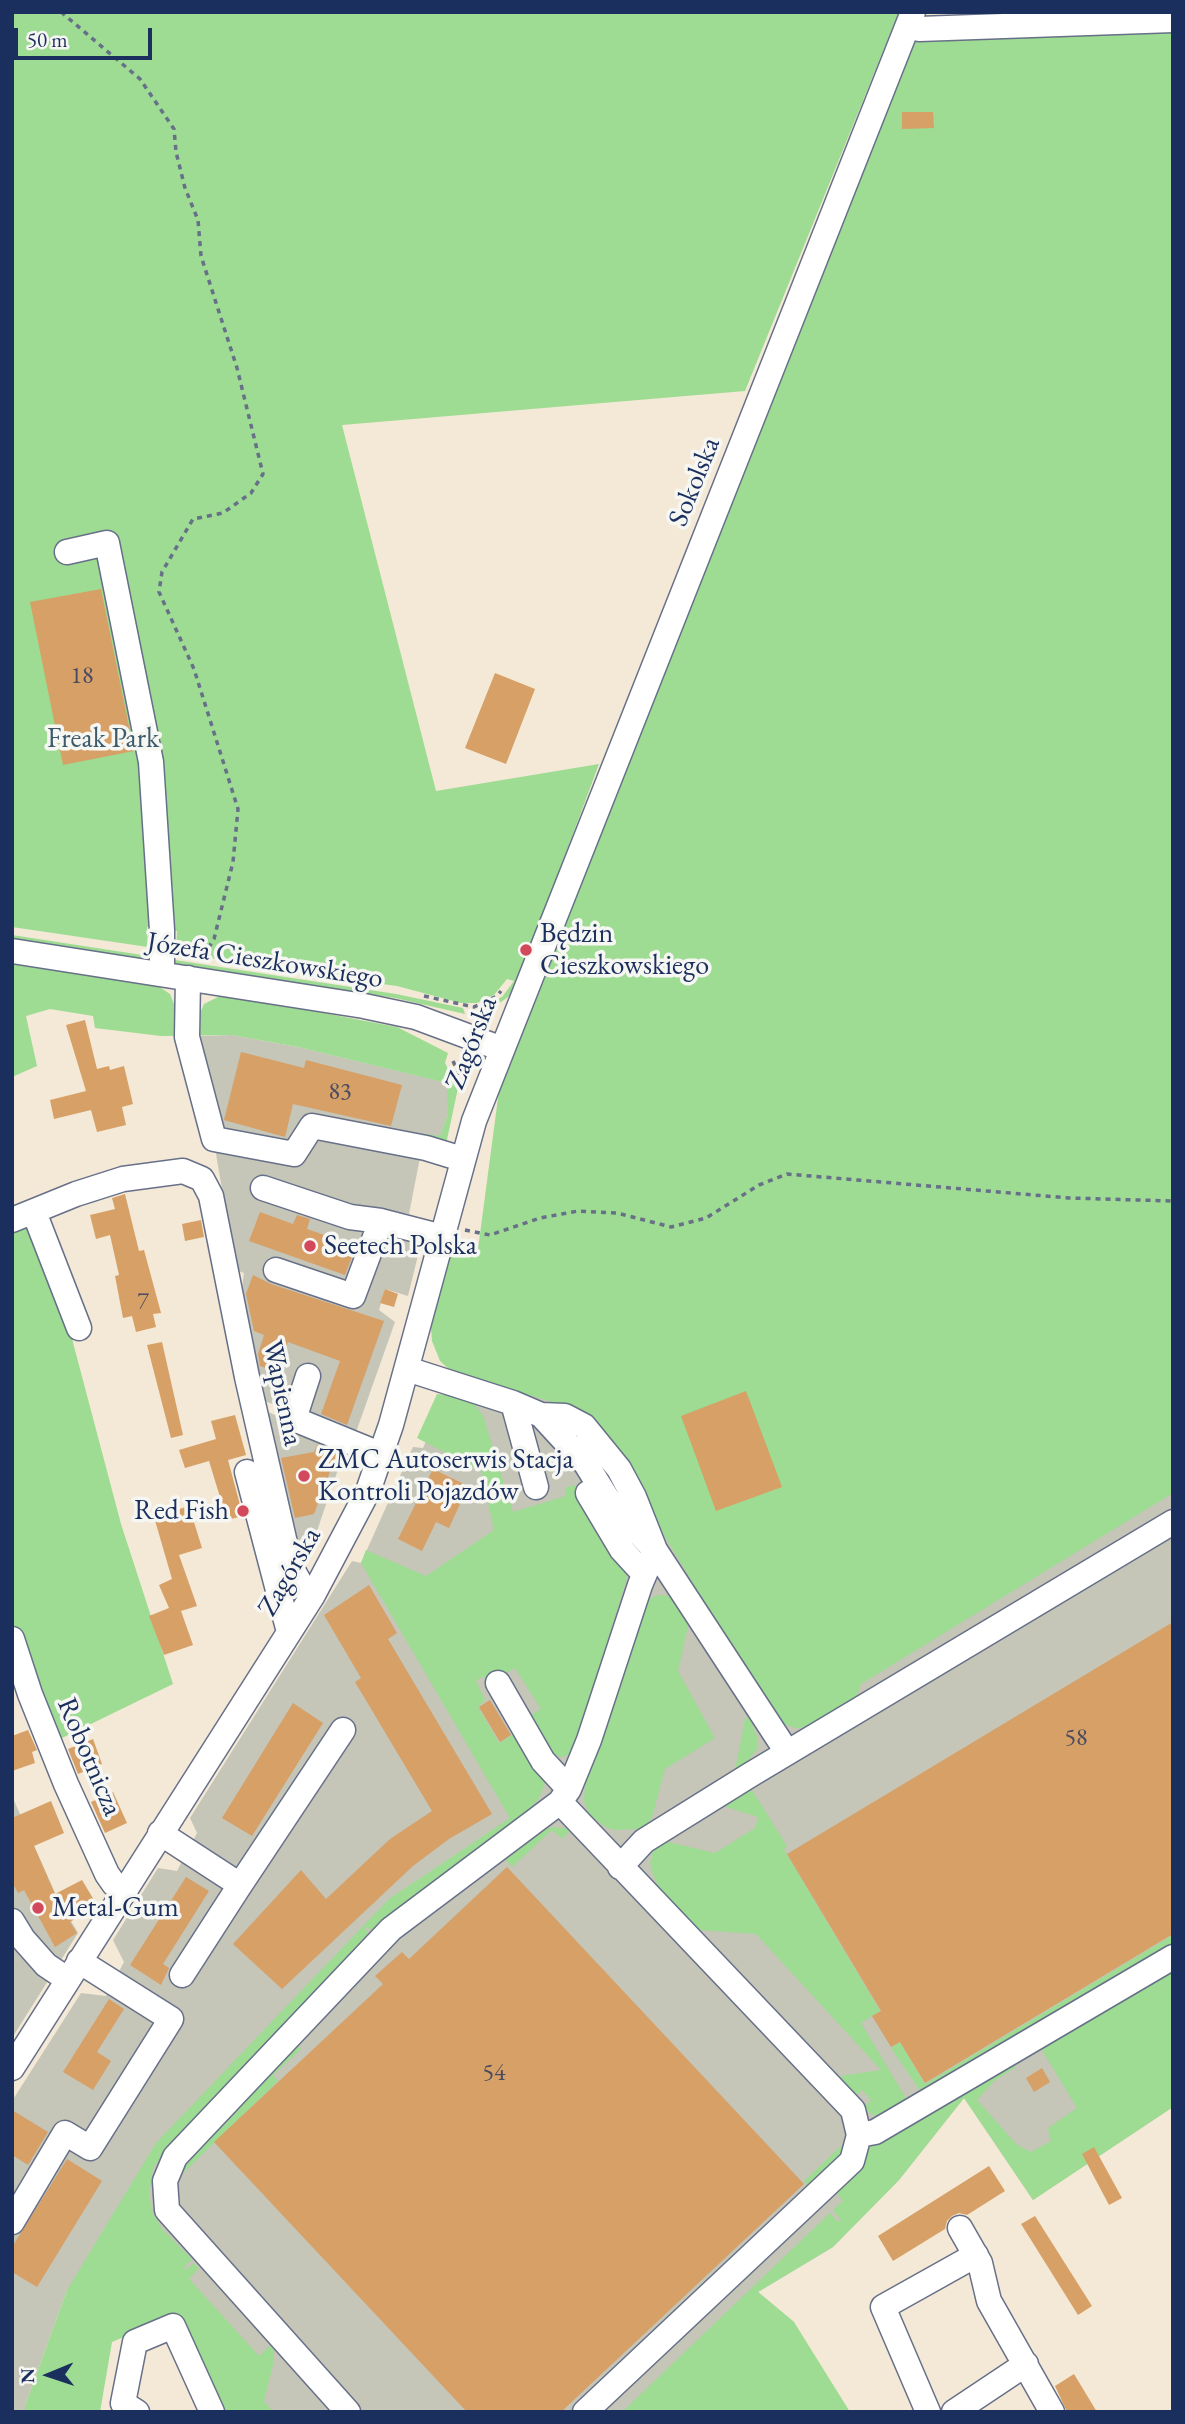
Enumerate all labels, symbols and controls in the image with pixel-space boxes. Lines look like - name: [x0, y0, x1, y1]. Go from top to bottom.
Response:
- scale bar: [18, 14, 156, 58]
- text: 50 m: [27, 26, 68, 53]
- street label: Sokolska: [662, 433, 728, 531]
- house number: 18: [70, 662, 94, 690]
- park label: Freak Park: [47, 722, 159, 756]
- place label: Będzin Cieszkowskiego: [540, 917, 709, 983]
- street label: Józefa Cieszkowskiego: [145, 926, 385, 996]
- marker: Będzin Cieszkowskiego: [518, 942, 534, 958]
- street label: Zagórska: [439, 992, 505, 1094]
- house number: 83: [328, 1078, 352, 1106]
- place label: Seetech Polska: [324, 1229, 477, 1263]
- marker: Seetech Polska: [302, 1238, 318, 1254]
- house number: 7: [137, 1288, 149, 1316]
- street label: Wapienna: [254, 1337, 310, 1449]
- place label: ZMC Autoserwis Stacja Kontroli Pojazdów: [318, 1443, 574, 1509]
- marker: ZMC Autoserwis Stacja Kontroli Pojazdów: [296, 1468, 312, 1484]
- place label: Red Fish: [134, 1494, 229, 1528]
- marker: Red Fish: [235, 1503, 251, 1519]
- street label: Zagórska: [251, 1522, 329, 1622]
- street label: Robotnicza: [49, 1693, 129, 1821]
- house number: 58: [1064, 1724, 1088, 1752]
- place label: Metal-Gum: [52, 1891, 179, 1925]
- marker: Metal-Gum: [30, 1900, 46, 1916]
- house number: 54: [482, 2059, 506, 2087]
- north arrow: [14, 2340, 84, 2410]
- text: N: [15, 2368, 40, 2384]

